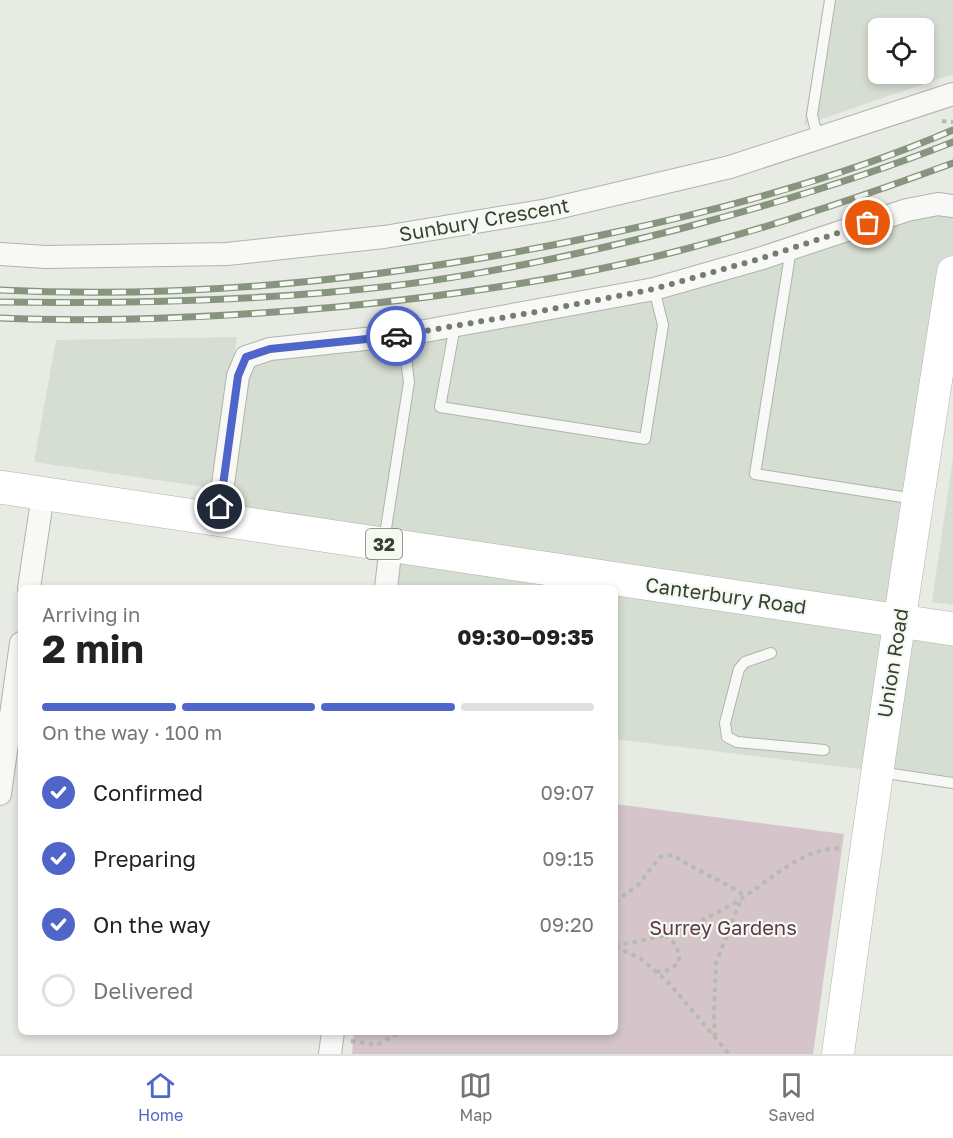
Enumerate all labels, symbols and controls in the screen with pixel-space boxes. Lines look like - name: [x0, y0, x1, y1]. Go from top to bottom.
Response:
- map controls: [868, 18, 934, 84]
- button: locate: [868, 18, 934, 84]
- street label: Sunbury Crescent: [397, 192, 571, 246]
- pin: [842, 197, 893, 248]
- icon: bag: [851, 206, 884, 239]
- courier: [366, 306, 426, 366]
- icon: car: [380, 320, 413, 353]
- pin: [194, 481, 245, 532]
- icon: home: [203, 490, 236, 523]
- road number: 32: [366, 529, 402, 559]
- street label: Canterbury Road: [644, 572, 808, 618]
- text: Arriving in: [42, 602, 140, 626]
- street label: Union Road: [871, 607, 913, 719]
- text: 09:30–09:35: [457, 623, 594, 650]
- text: 2 min: [42, 625, 144, 672]
- text: On the way · 100 m: [42, 720, 222, 744]
- icon: check: [42, 776, 75, 809]
- text: Confirmed: [93, 779, 203, 806]
- text: 09:07: [541, 780, 594, 804]
- icon: check: [42, 842, 75, 875]
- text: Preparing: [93, 845, 196, 872]
- text: 09:15: [542, 846, 594, 870]
- icon: check: [42, 908, 75, 941]
- text: On the way: [93, 911, 211, 938]
- text: 09:20: [540, 912, 594, 936]
- park label: Surrey Gardens: [649, 915, 797, 939]
- text: Delivered: [93, 977, 193, 1004]
- tab: Home: [138, 1069, 183, 1125]
- tab: Map: [459, 1069, 492, 1125]
- tab: Saved: [768, 1069, 815, 1125]

